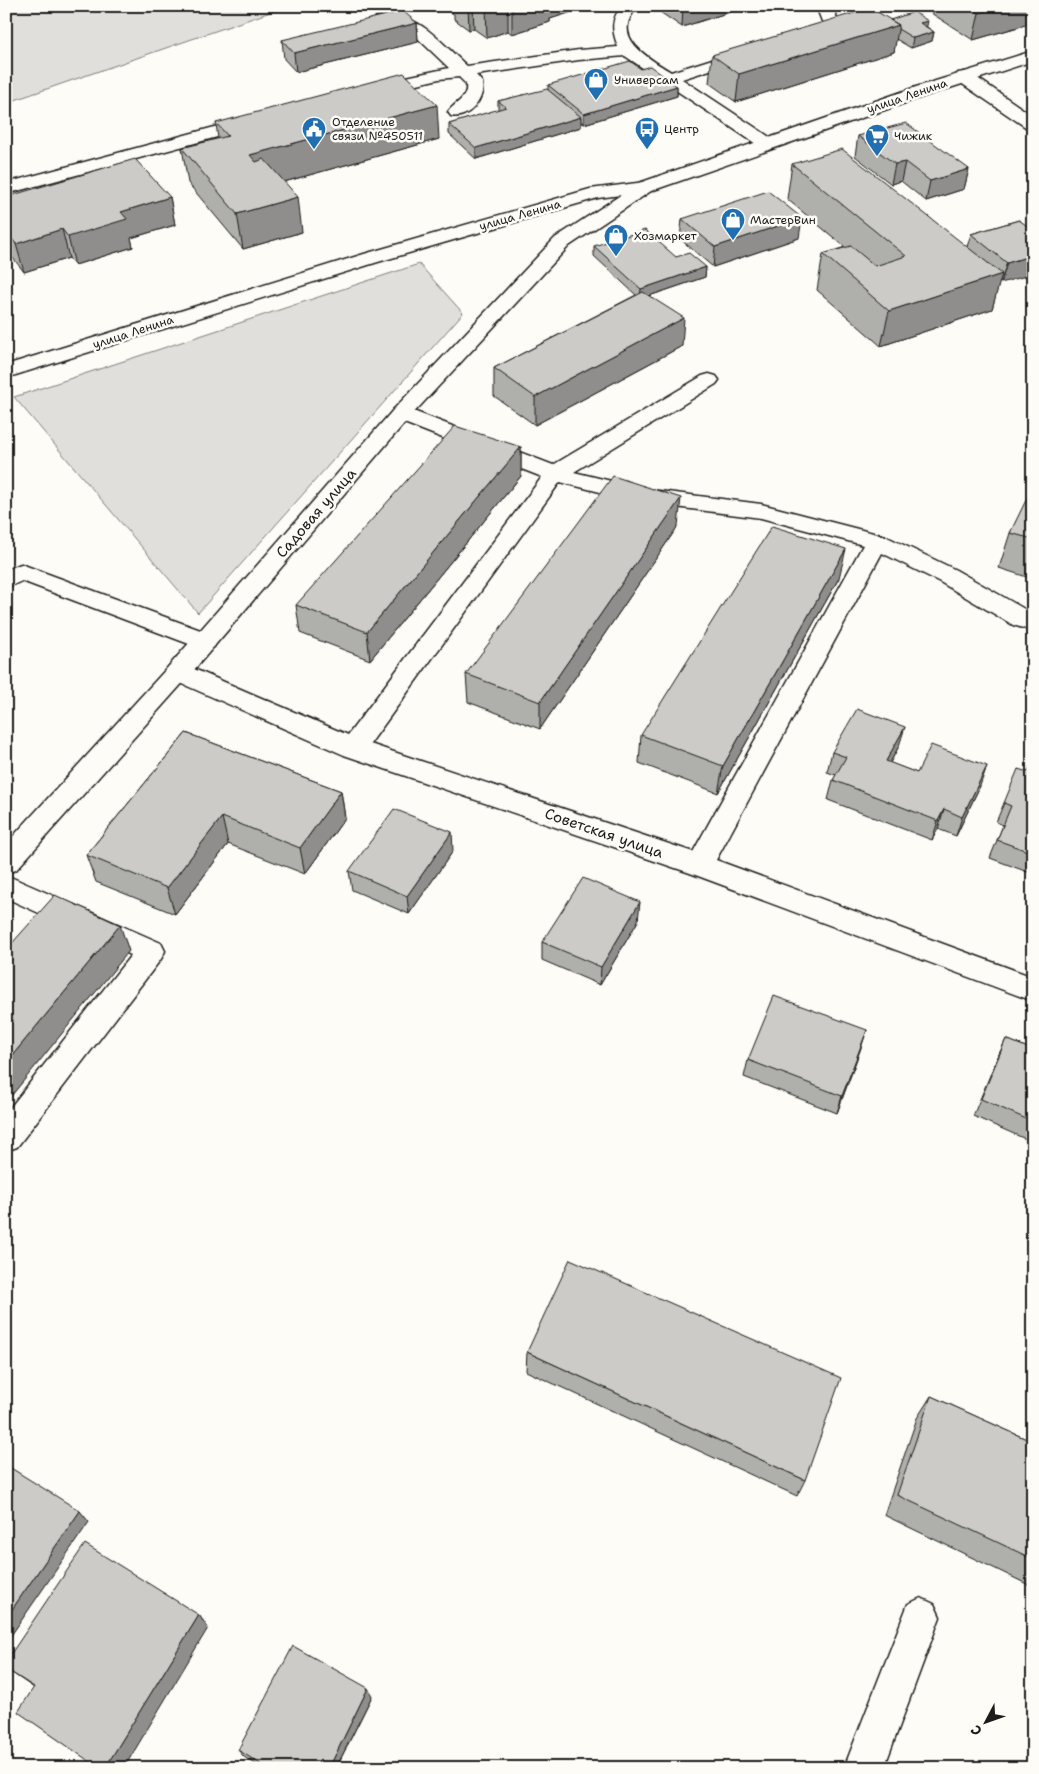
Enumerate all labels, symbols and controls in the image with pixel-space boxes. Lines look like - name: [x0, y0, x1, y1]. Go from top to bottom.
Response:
- shop icon: Универсам: [583, 67, 609, 101]
- place label: Универсам: [614, 72, 679, 88]
- street label: улица Ленина: [865, 75, 950, 117]
- place label: Отделение связи №450511: [332, 114, 423, 144]
- public building icon: Отделение связи №450511: [301, 116, 327, 150]
- bus stop icon: Центр: [634, 116, 660, 150]
- place label: Центр: [664, 121, 699, 137]
- supermarket icon: Чижик: [864, 123, 890, 157]
- place label: Чижик: [894, 128, 933, 144]
- street label: улица Ленина: [477, 196, 563, 234]
- shop icon: МастерВин: [720, 207, 746, 241]
- place label: МастерВин: [750, 212, 816, 228]
- shop icon: Хозмаркет: [603, 223, 629, 257]
- place label: Хозмаркет: [634, 228, 698, 244]
- street label: улица Ленина: [90, 311, 176, 353]
- street label: Садовая улица: [271, 463, 361, 562]
- street label: Советская улица: [542, 803, 667, 863]
- north arrow: [962, 1696, 1012, 1746]
- text: С: [967, 1721, 986, 1740]

